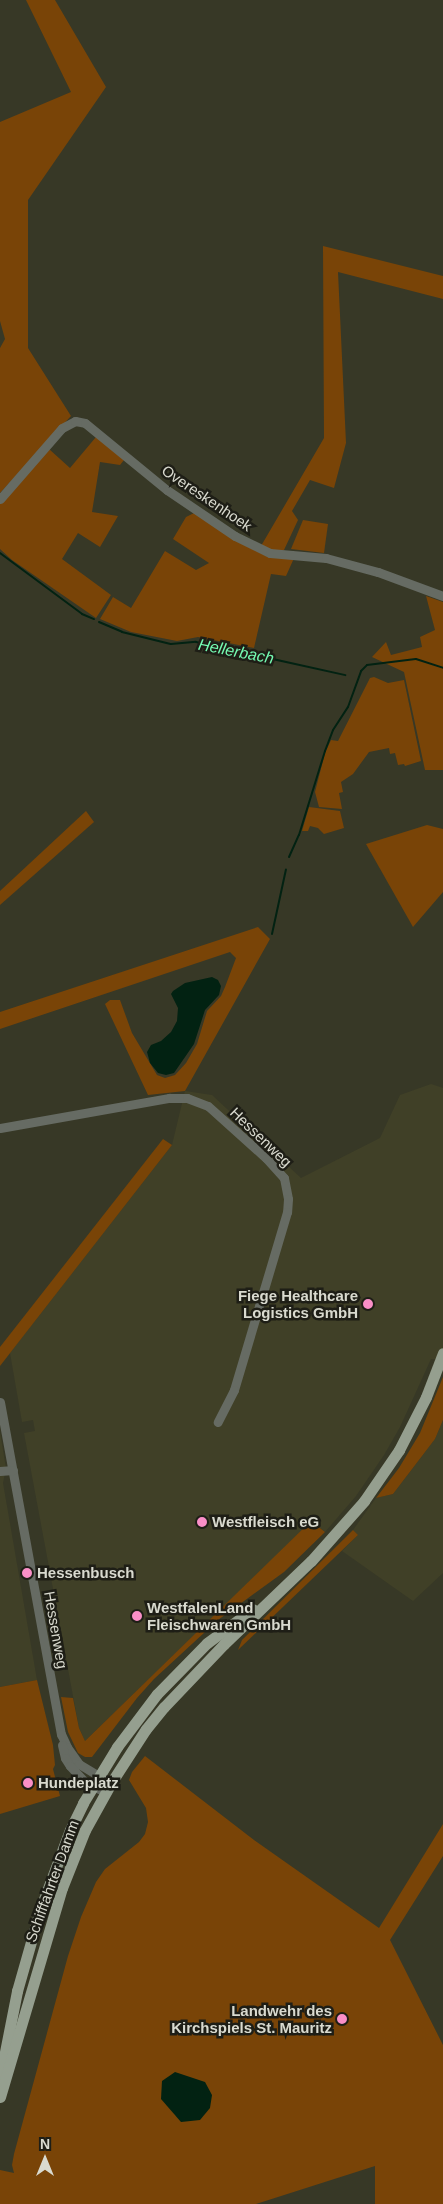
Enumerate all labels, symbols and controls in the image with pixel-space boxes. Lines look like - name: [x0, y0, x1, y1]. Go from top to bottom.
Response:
- street label: Overeskenhoek: [158, 461, 256, 535]
- water label: Hellerbach: [197, 635, 275, 669]
- street label: Hessenweg: [227, 1103, 295, 1171]
- place label: Fiege Healthcare Logistics GmbH: [238, 1286, 358, 1321]
- marker: Fiege Healthcare Logistics GmbH: [362, 1298, 374, 1310]
- place label: Westfleisch eG: [212, 1513, 319, 1531]
- marker: Westfleisch eG: [196, 1516, 208, 1528]
- place label: Hessenbusch: [37, 1564, 135, 1582]
- marker: Hessenbusch: [21, 1567, 33, 1579]
- street label: Hessenweg: [40, 1590, 72, 1670]
- place label: WestfalenLand Fleischwaren GmbH: [147, 1598, 291, 1633]
- marker: WestfalenLand Fleischwaren GmbH: [131, 1610, 143, 1622]
- place label: Hundeplatz: [38, 1774, 119, 1792]
- marker: Hundeplatz: [22, 1777, 34, 1789]
- street label: Schifffahrter Damm: [22, 1817, 82, 1945]
- place label: Landwehr des Kirchspiels St. Mauritz: [171, 2001, 332, 2036]
- marker: Landwehr des Kirchspiels St. Mauritz: [336, 2013, 348, 2025]
- north arrow: [20, 2134, 70, 2184]
- text: N: [40, 2136, 50, 2152]

